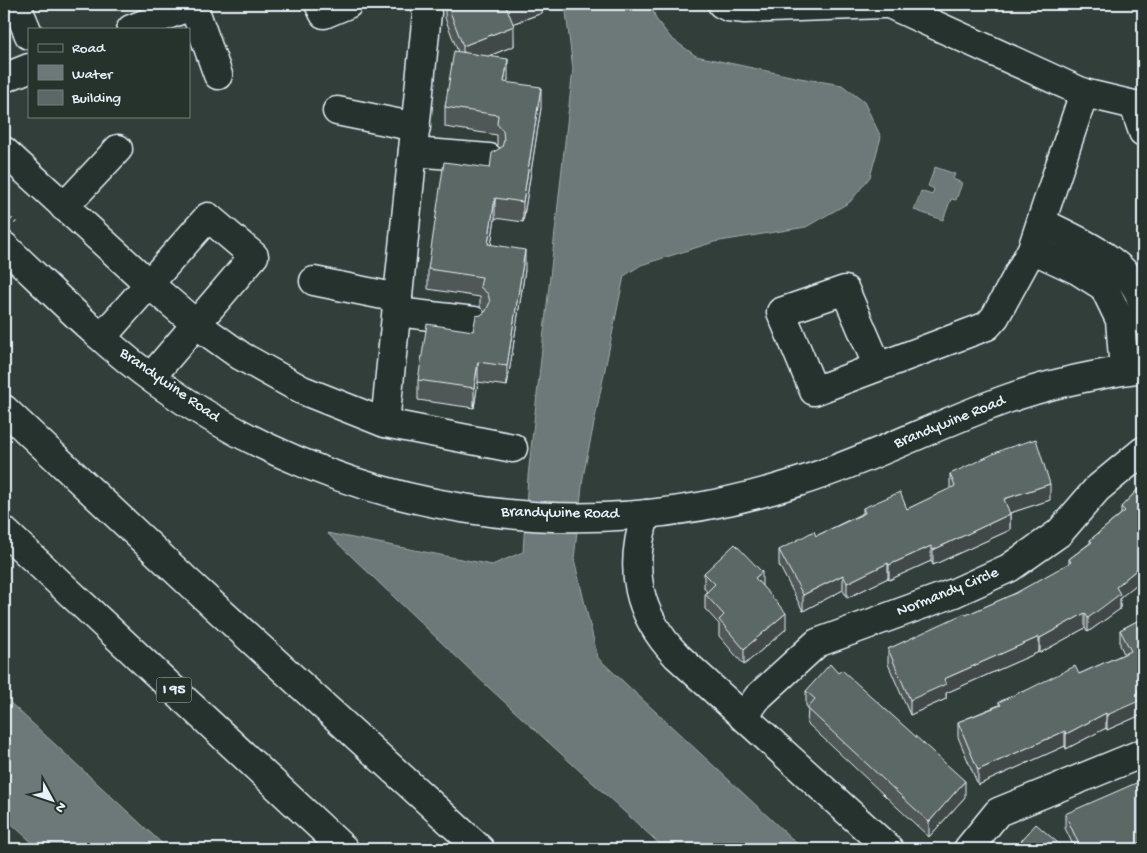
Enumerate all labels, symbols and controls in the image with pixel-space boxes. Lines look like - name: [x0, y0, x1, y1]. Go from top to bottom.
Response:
- legend: [28, 28, 190, 118]
- text: Road: [72, 40, 106, 58]
- text: Water: [72, 66, 114, 84]
- text: Building: [71, 90, 121, 108]
- street label: Brandywine Road: [114, 344, 224, 429]
- street label: Brandywine Road: [891, 391, 1010, 454]
- street label: Brandywine Road: [500, 503, 621, 525]
- street label: Normandy Circle: [894, 564, 1002, 622]
- road number: I 95: [156, 678, 192, 702]
- north arrow: [28, 776, 78, 826]
- text: N: [51, 798, 69, 816]

